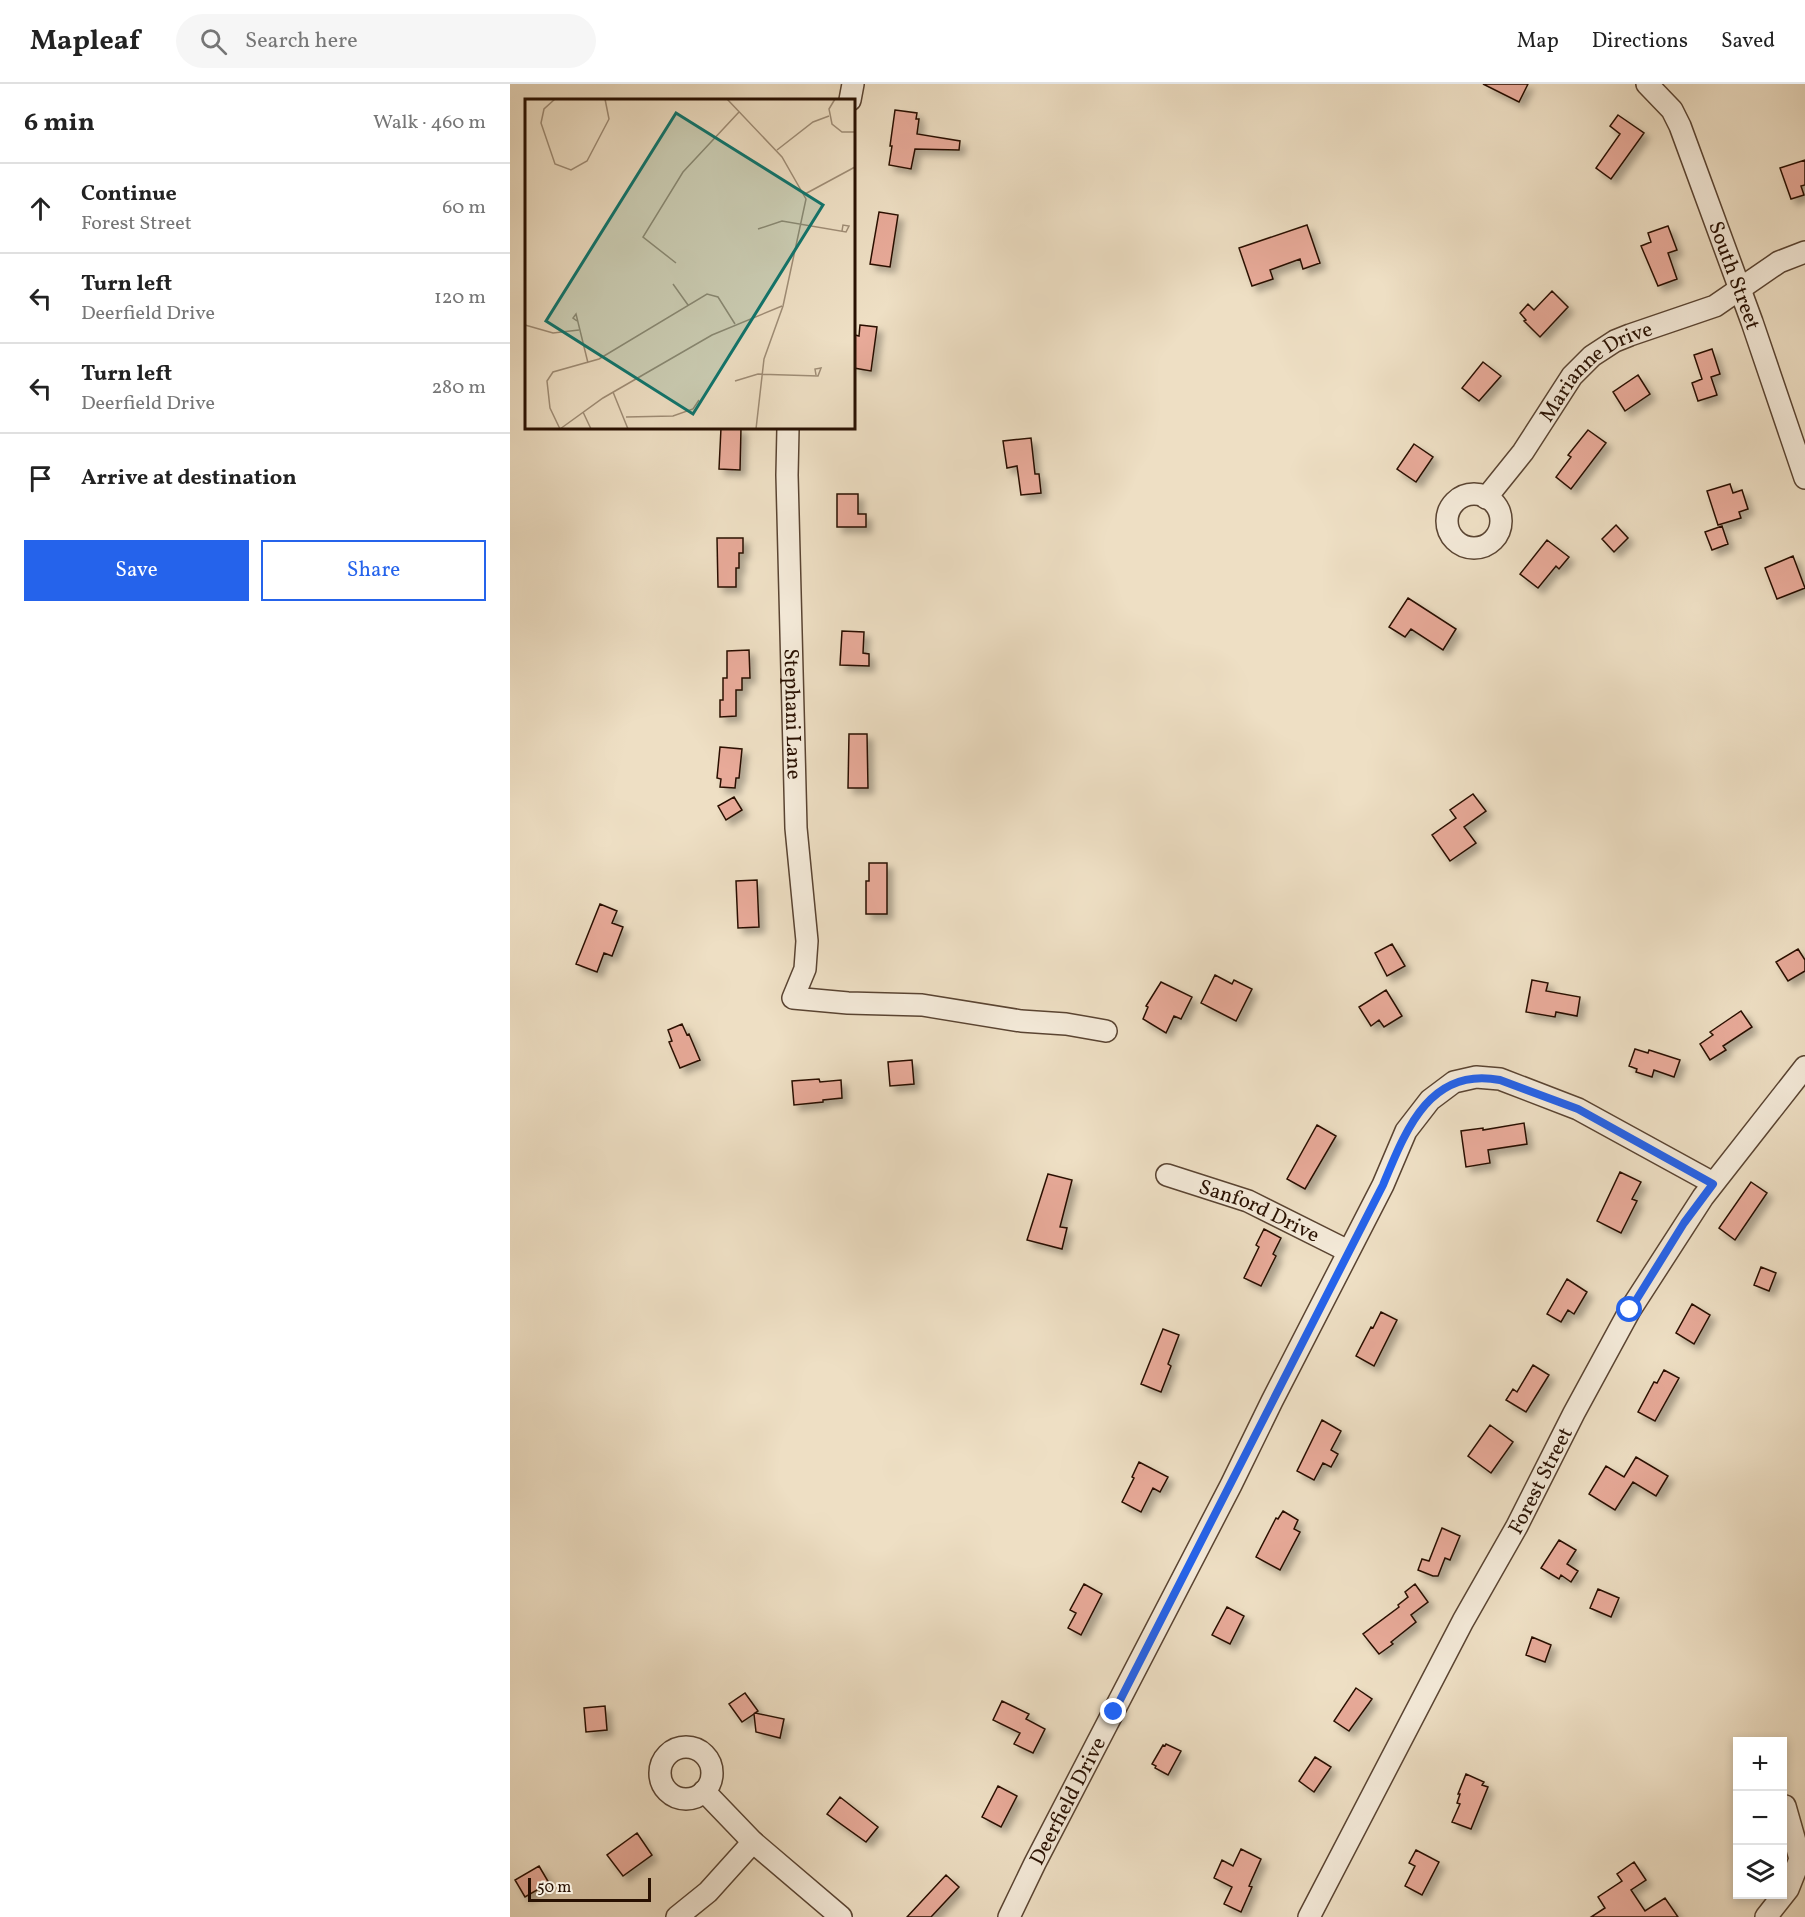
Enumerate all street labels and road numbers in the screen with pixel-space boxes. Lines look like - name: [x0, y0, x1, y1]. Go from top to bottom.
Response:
- street label: South Street: [1700, 217, 1767, 334]
- street label: Marianne Drive: [1533, 315, 1657, 428]
- street label: Stephani Lane: [775, 648, 808, 780]
- street label: Sanford Drive: [1195, 1173, 1324, 1250]
- street label: Forest Street: [1502, 1423, 1580, 1540]
- street label: Deerfield Drive: [1023, 1732, 1114, 1871]

